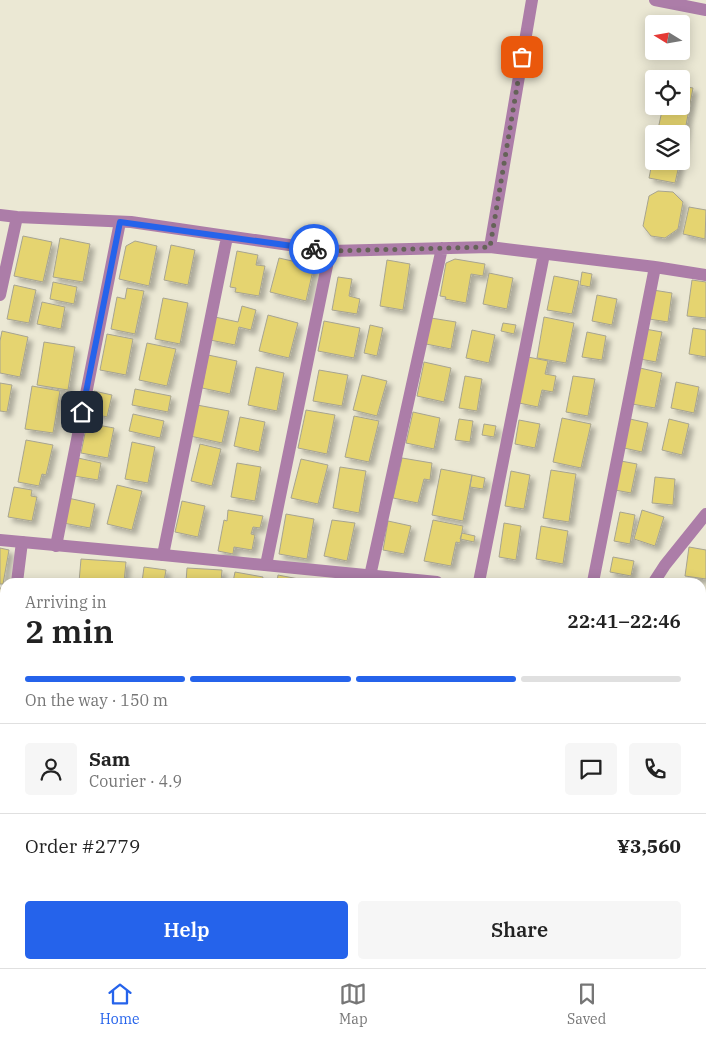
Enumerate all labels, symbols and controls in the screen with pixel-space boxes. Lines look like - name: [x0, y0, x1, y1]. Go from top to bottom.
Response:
- north arrow: [645, 15, 690, 60]
- map controls: [645, 15, 690, 170]
- pin: [501, 36, 543, 78]
- icon: bag: [508, 43, 536, 71]
- button: locate: [645, 70, 690, 115]
- button: layers: [645, 125, 690, 170]
- courier: [289, 224, 339, 274]
- icon: bike: [300, 235, 328, 263]
- pin: [61, 391, 103, 433]
- icon: home: [68, 398, 96, 426]
- text: Arriving in: [25, 592, 107, 612]
- text: 22:41–22:46: [567, 609, 681, 633]
- text: 2 min: [25, 610, 114, 652]
- text: On the way · 150 m: [25, 690, 168, 710]
- button: person: [25, 743, 77, 795]
- button: chat: [565, 743, 617, 795]
- button: phone: [629, 743, 681, 795]
- text: Sam: [89, 747, 130, 771]
- text: Courier · 4.9: [89, 771, 182, 791]
- text: Order #2779: [25, 834, 140, 858]
- text: ¥3,560: [617, 834, 681, 858]
- button: Help: [25, 901, 348, 959]
- button: Share: [358, 901, 681, 959]
- tab: Home: [100, 980, 140, 1028]
- tab: Map: [339, 980, 368, 1028]
- tab: Saved: [567, 980, 606, 1028]

